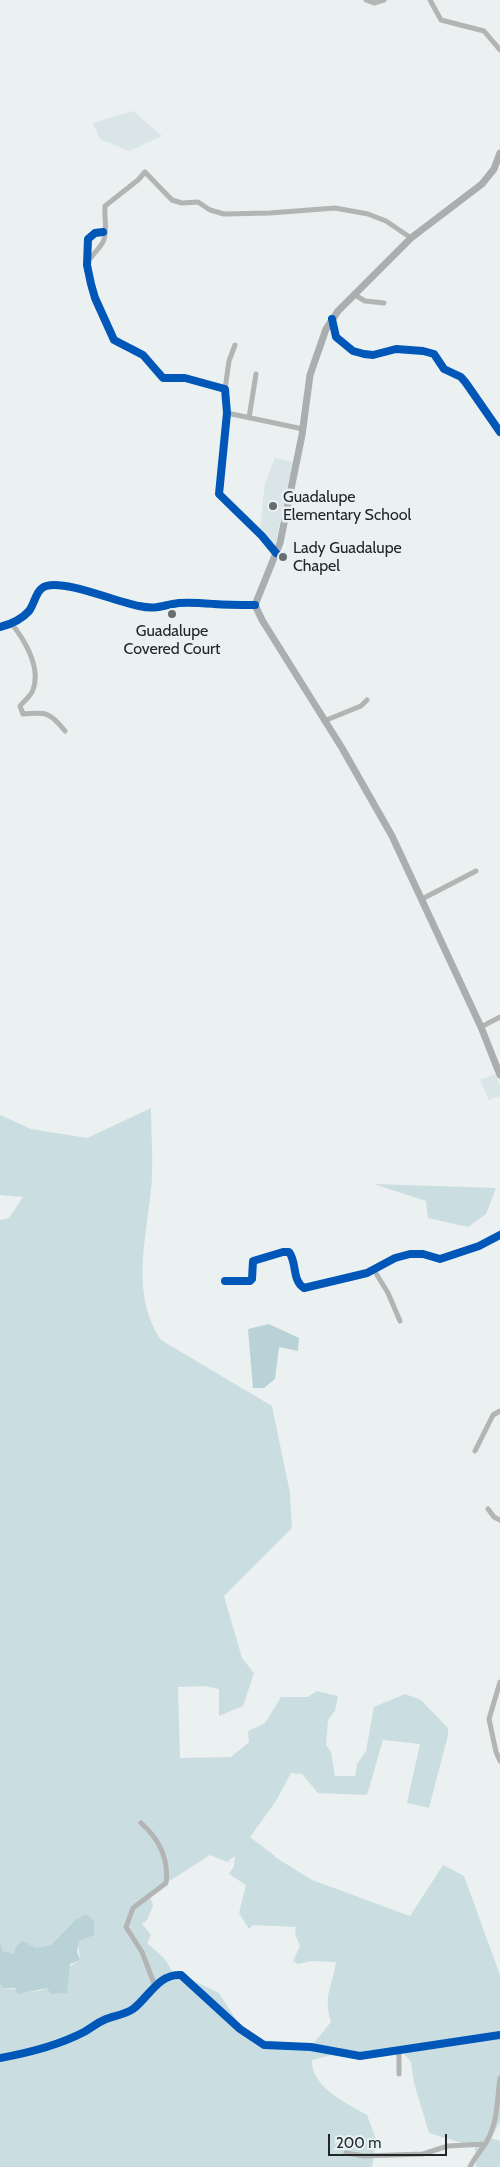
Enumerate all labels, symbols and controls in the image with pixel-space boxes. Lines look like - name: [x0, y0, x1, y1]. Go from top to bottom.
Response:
- place label: Guadalupe Elementary School: [283, 487, 411, 525]
- marker: Guadalupe Elementary School: [267, 500, 279, 512]
- place label: Lady Guadalupe Chapel: [293, 538, 402, 576]
- marker: Lady Guadalupe Chapel: [277, 551, 289, 563]
- marker: Guadalupe Covered Court: [166, 608, 178, 620]
- place label: Guadalupe Covered Court: [124, 621, 220, 659]
- scale bar: [330, 2124, 449, 2156]
- text: 200 m: [336, 2134, 381, 2152]

